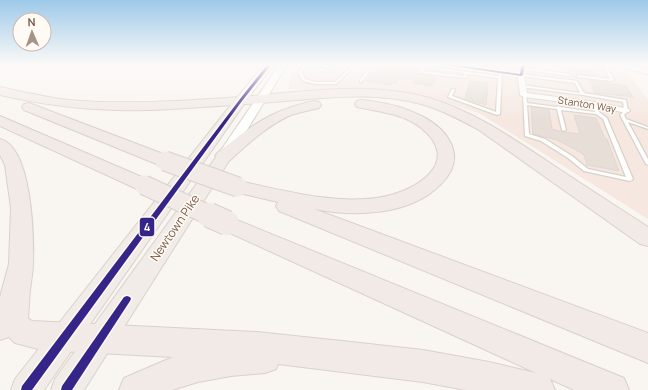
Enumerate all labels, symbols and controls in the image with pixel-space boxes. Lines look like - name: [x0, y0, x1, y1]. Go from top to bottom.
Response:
- north arrow: [12, 12, 52, 52]
- text: N: [27, 14, 36, 29]
- street label: Stanton Way: [557, 92, 618, 116]
- street label: Newtown Pike: [146, 191, 203, 265]
- line badge: 4: [139, 217, 155, 237]
- text: 4: [144, 219, 151, 234]

